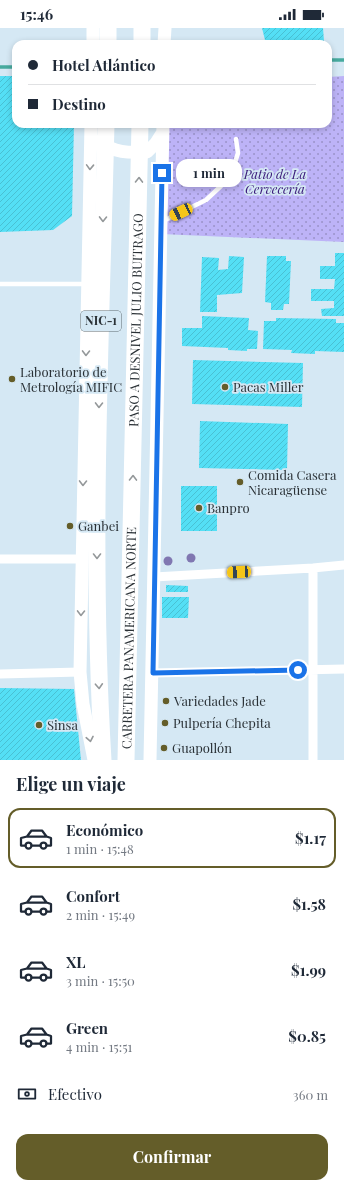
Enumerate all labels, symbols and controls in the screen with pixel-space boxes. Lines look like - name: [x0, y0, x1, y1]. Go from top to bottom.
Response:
- text: 15:46: [20, 4, 53, 24]
- text: Hotel Atlántico: [52, 55, 155, 75]
- text: Destino: [52, 94, 106, 114]
- callout: 1 min: [176, 159, 242, 187]
- one-way arrow: [85, 164, 94, 170]
- route end: [153, 164, 171, 182]
- text: 1 min: [193, 164, 225, 181]
- park label: Patio de La Cervecería: [243, 165, 306, 197]
- one-way arrow: [135, 177, 143, 183]
- car: [168, 201, 194, 223]
- street label: PASO A DESNIVEL JULIO BUITRAGO: [124, 213, 146, 427]
- one-way arrow: [99, 216, 108, 222]
- road number: NIC-1: [81, 311, 121, 331]
- one-way arrow: [82, 350, 90, 356]
- place label: Laboratorio de Metrología MIFIC: [20, 363, 122, 395]
- marker: Laboratorio de Metrología MIFIC: [7, 374, 17, 384]
- place label: Pacas Miller: [233, 378, 304, 395]
- marker: Pacas Miller: [220, 382, 230, 392]
- one-way arrow: [95, 402, 103, 408]
- place label: Comida Casera Nicaragüense: [248, 466, 337, 498]
- one-way arrow: [129, 475, 137, 481]
- marker: Comida Casera Nicaragüense: [235, 477, 245, 487]
- one-way arrow: [79, 480, 87, 486]
- place label: Banpro: [207, 499, 250, 516]
- marker: Banpro: [194, 503, 204, 513]
- place label: Ganbei: [78, 517, 119, 534]
- marker: Ganbei: [65, 521, 75, 531]
- street label: CARRETERA PANAMERICANA NORTE: [117, 527, 139, 749]
- one-way arrow: [93, 553, 101, 559]
- car: [227, 565, 251, 579]
- one-way arrow: [77, 610, 85, 616]
- route start: [289, 661, 307, 679]
- one-way arrow: [94, 683, 103, 689]
- place label: Variedades Jade: [173, 692, 266, 709]
- marker: Variedades Jade: [161, 696, 171, 706]
- place label: Pulpería Chepita: [173, 714, 271, 731]
- place label: Sinsa: [47, 716, 78, 733]
- marker: Pulpería Chepita: [160, 718, 170, 728]
- marker: Sinsa: [34, 720, 44, 730]
- one-way arrow: [85, 736, 94, 742]
- place label: Guapollón: [172, 739, 232, 756]
- marker: Guapollón: [159, 743, 169, 753]
- text: Elige un viaje: [16, 772, 126, 796]
- icon: car: [18, 820, 54, 856]
- text: Económico: [66, 820, 143, 840]
- text: $1.17: [295, 828, 326, 848]
- text: 1 min · 15:48: [66, 840, 134, 857]
- icon: car: [18, 886, 54, 922]
- text: Confort: [66, 886, 120, 906]
- text: $1.58: [293, 894, 326, 914]
- text: 2 min · 15:49: [66, 906, 135, 923]
- icon: car: [18, 952, 54, 988]
- text: XL: [66, 952, 86, 972]
- text: $1.99: [291, 960, 326, 980]
- text: 3 min · 15:50: [66, 972, 135, 989]
- icon: car: [18, 1018, 54, 1054]
- text: Green: [66, 1018, 108, 1038]
- text: $0.85: [288, 1026, 326, 1046]
- text: 4 min · 15:51: [66, 1038, 132, 1055]
- icon: cash: [16, 1083, 38, 1105]
- text: Efectivo: [48, 1084, 102, 1104]
- text: 360 m: [293, 1086, 328, 1103]
- button: Confirmar: [16, 1134, 328, 1180]

